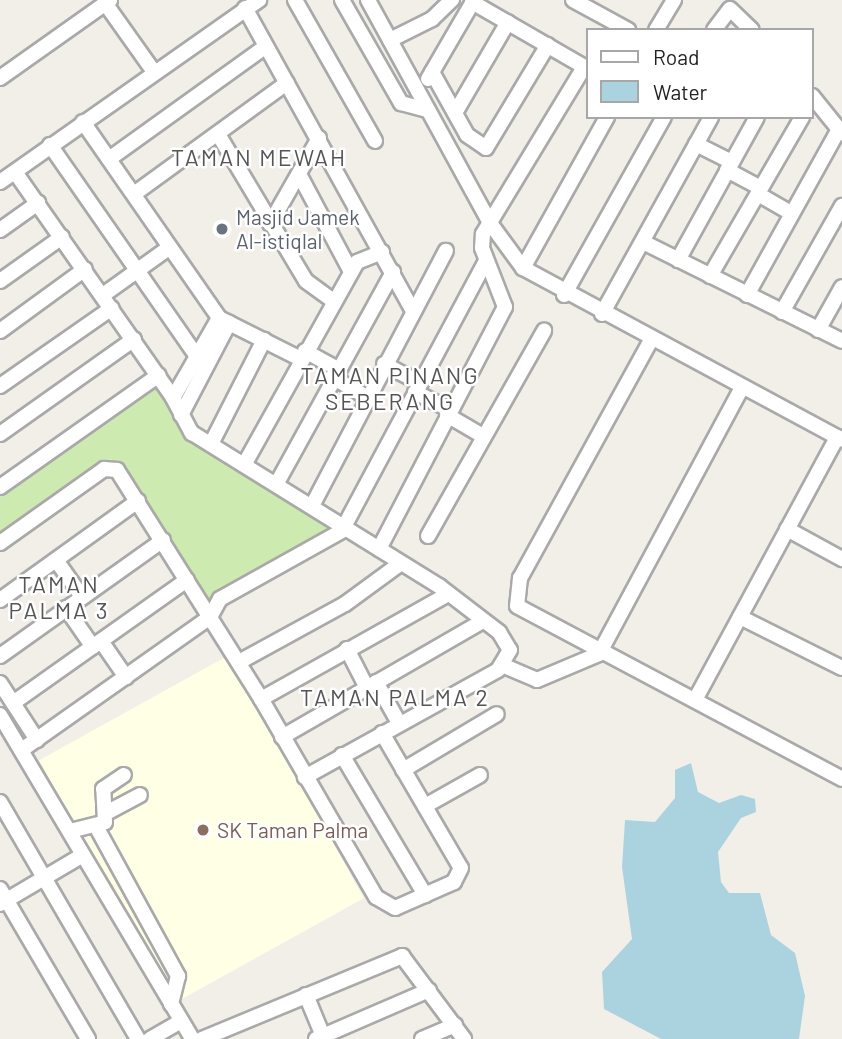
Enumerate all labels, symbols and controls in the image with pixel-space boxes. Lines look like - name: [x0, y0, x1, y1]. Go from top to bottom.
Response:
- legend: [586, 28, 814, 119]
- text: Road: [653, 44, 699, 69]
- text: Water: [653, 79, 707, 104]
- district label: TAMAN MEWAH: [172, 143, 346, 171]
- place label: Masjid Jamek Al-istiqlal: [236, 204, 360, 254]
- marker: Masjid Jamek Al-istiqlal: [214, 221, 230, 237]
- district label: TAMAN PINANG SEBERANG: [302, 361, 478, 415]
- district label: TAMAN PALMA 3: [9, 570, 109, 624]
- district label: TAMAN PALMA 2: [302, 683, 488, 711]
- place label: SK Taman Palma: [217, 817, 368, 843]
- marker: SK Taman Palma: [195, 822, 211, 838]

